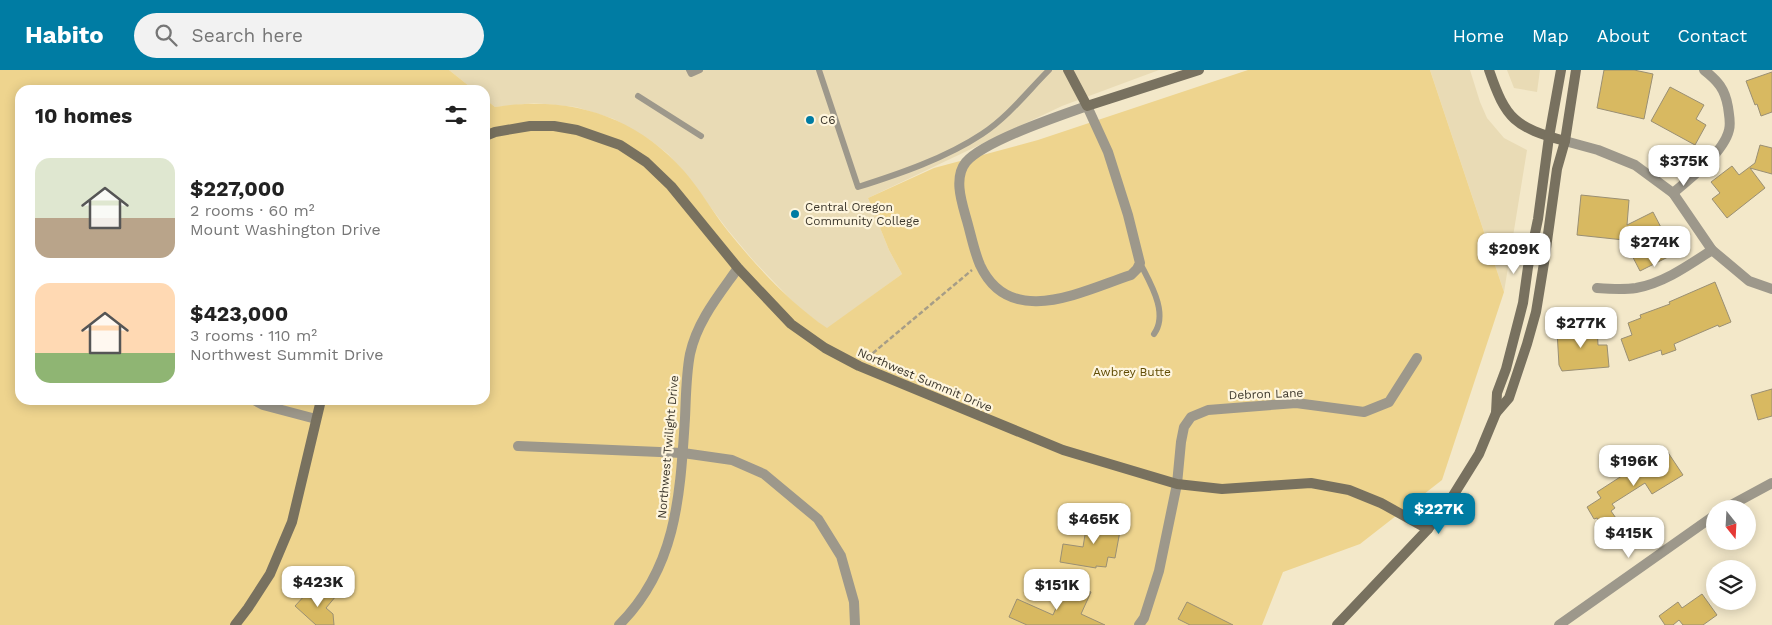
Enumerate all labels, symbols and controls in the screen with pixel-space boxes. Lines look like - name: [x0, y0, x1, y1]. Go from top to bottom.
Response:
- search box: [134, 13, 484, 58]
- text: Habito: [25, 21, 104, 49]
- icon: search: [152, 21, 180, 49]
- text: Search here: [192, 24, 303, 47]
- text: Home: [1453, 25, 1504, 46]
- text: Map: [1532, 25, 1569, 46]
- text: About: [1597, 25, 1649, 46]
- text: Contact: [1677, 25, 1747, 46]
- icon: filters: [442, 101, 470, 129]
- text: 10 homes: [35, 103, 132, 128]
- place label: C6: [820, 113, 836, 127]
- marker: C6: [804, 114, 816, 126]
- pin: $375K: [1649, 144, 1719, 187]
- text: $375K: [1659, 151, 1709, 170]
- text: $227,000: [190, 176, 285, 201]
- icon: home: [75, 178, 135, 238]
- place label: Central Oregon Community College: [805, 200, 919, 228]
- text: 2 rooms · 60 m²: [190, 201, 315, 220]
- marker: Central Oregon Community College: [789, 208, 801, 220]
- text: Mount Washington Drive: [190, 220, 381, 239]
- pin: $274K: [1620, 226, 1690, 268]
- pin: $209K: [1479, 232, 1549, 275]
- text: $274K: [1630, 232, 1680, 251]
- text: $209K: [1488, 239, 1540, 258]
- text: $423,000: [190, 301, 288, 326]
- icon: home: [75, 303, 135, 363]
- pin: $277K: [1546, 306, 1616, 349]
- text: $277K: [1556, 313, 1606, 332]
- text: 3 rooms · 110 m²: [190, 326, 317, 345]
- text: Northwest Summit Drive: [190, 345, 383, 364]
- street label: Northwest Summit Drive: [855, 345, 995, 415]
- park label: Awbrey Butte: [1093, 365, 1171, 379]
- street label: Northwest Twilight Drive: [655, 375, 681, 519]
- street label: Debron Lane: [1228, 386, 1304, 402]
- pin: $196K: [1599, 444, 1669, 487]
- text: $196K: [1610, 451, 1658, 470]
- pin: $227K: [1404, 492, 1474, 535]
- text: $227K: [1414, 499, 1464, 518]
- north arrow: [1706, 500, 1756, 550]
- map controls: [1706, 500, 1756, 610]
- pin: $465K: [1059, 502, 1129, 545]
- text: $465K: [1069, 509, 1119, 528]
- pin: $415K: [1594, 516, 1664, 559]
- text: $415K: [1605, 523, 1653, 542]
- button: layers: [1706, 560, 1756, 610]
- pin: $423K: [283, 566, 353, 608]
- pin: $151K: [1022, 568, 1092, 611]
- text: $423K: [293, 572, 343, 591]
- text: $151K: [1035, 575, 1079, 594]

